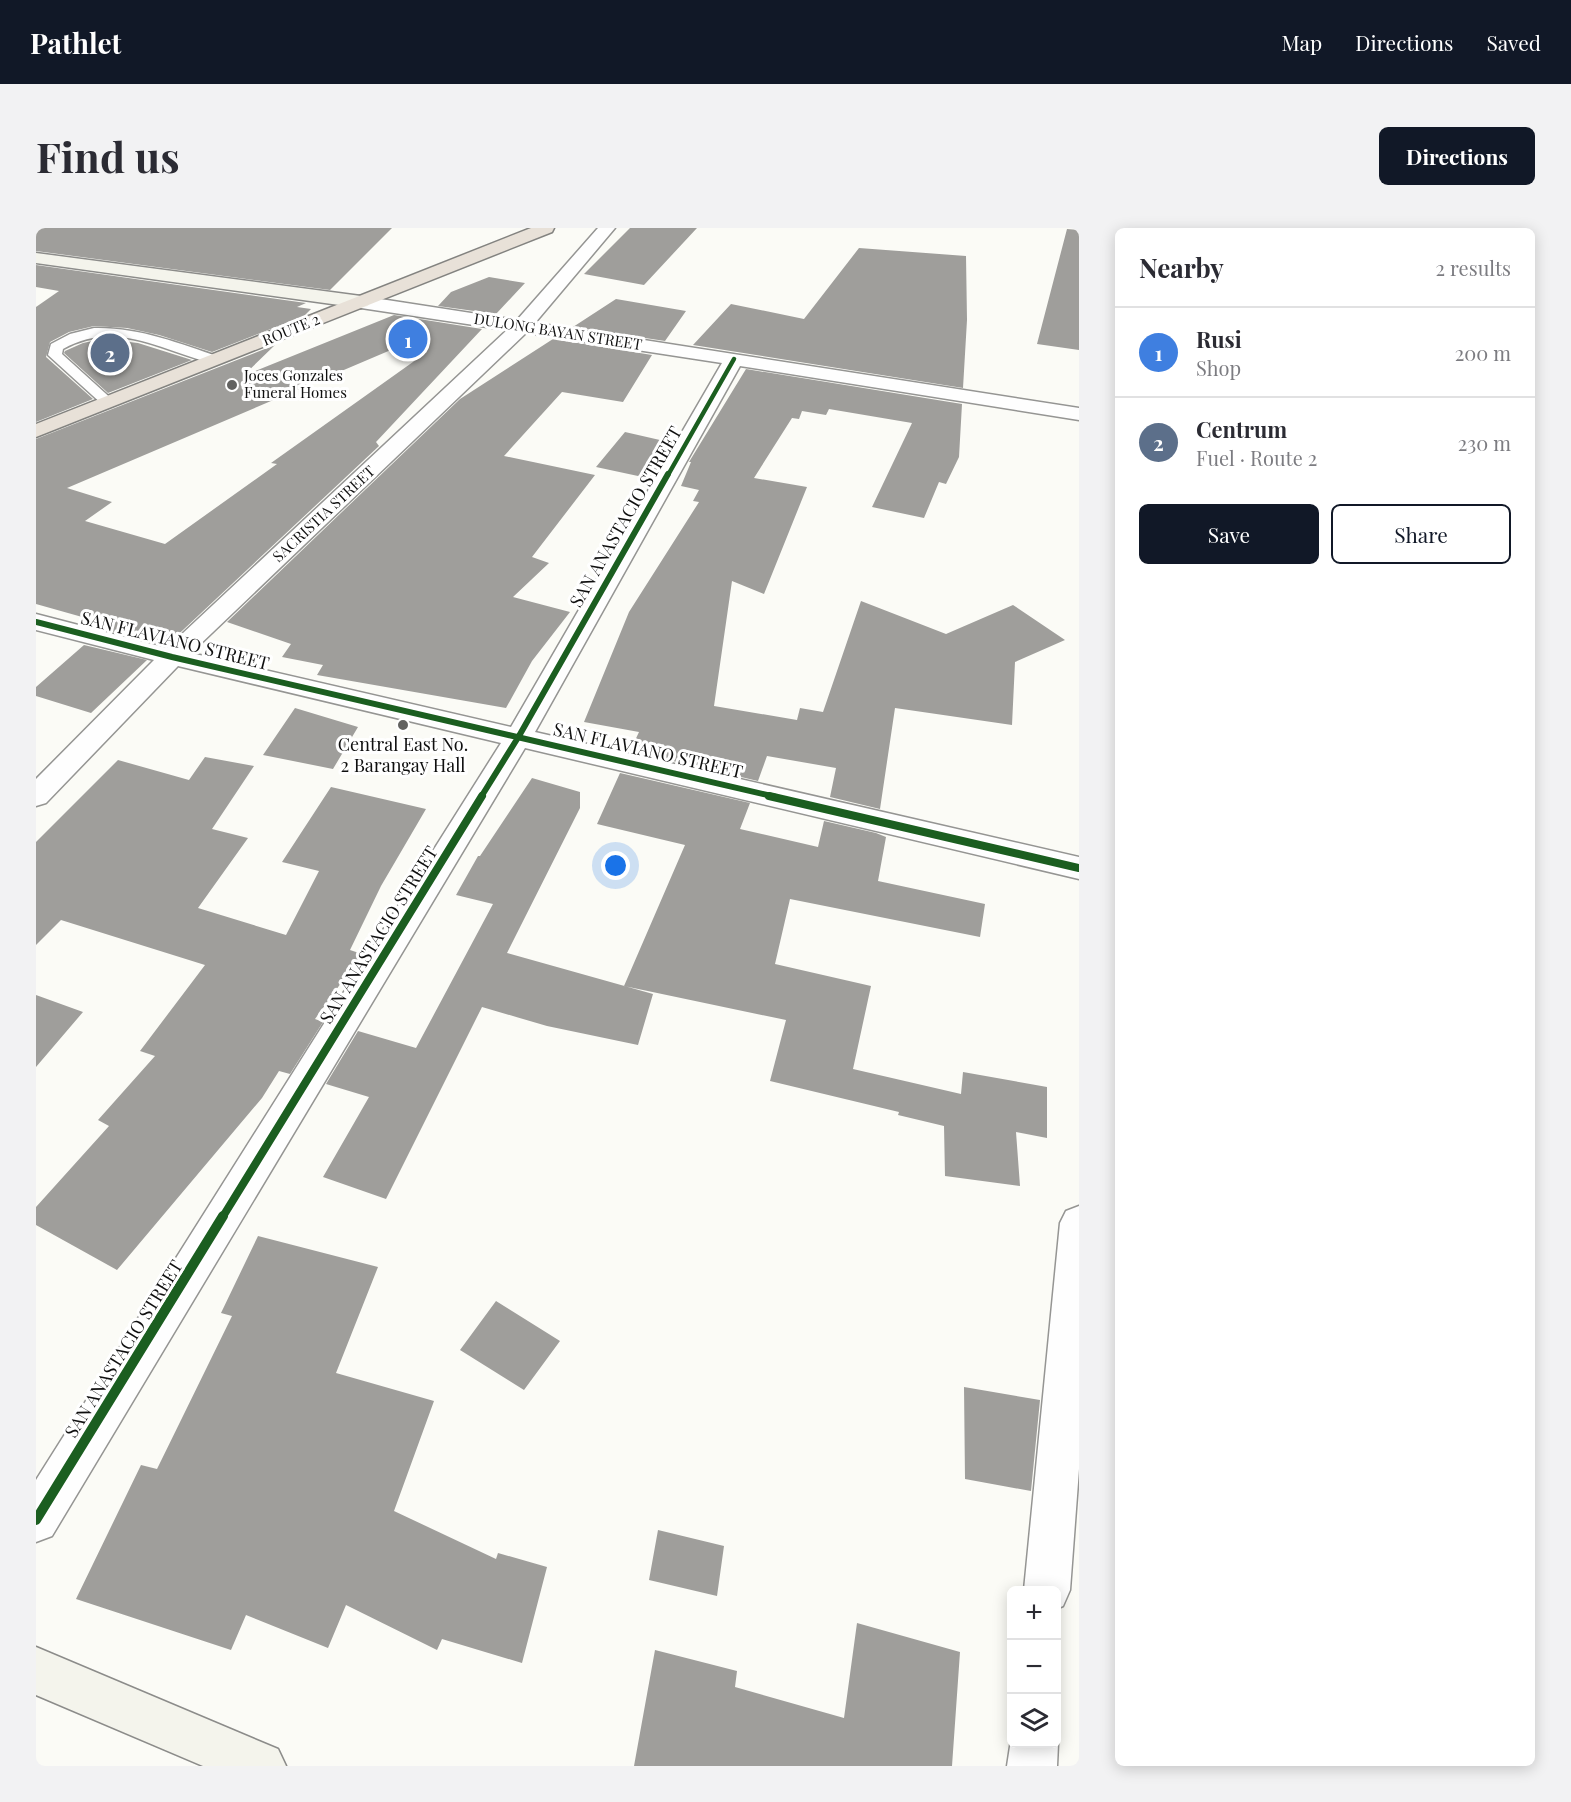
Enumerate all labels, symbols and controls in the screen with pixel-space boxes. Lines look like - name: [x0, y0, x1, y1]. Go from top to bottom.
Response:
- text: Pathlet: [30, 24, 121, 61]
- text: Map: [1281, 28, 1322, 56]
- text: Directions: [1355, 28, 1453, 56]
- text: Saved: [1486, 28, 1541, 56]
- button: Directions: [1379, 127, 1535, 185]
- text: Find us: [36, 128, 180, 184]
- text: Nearby: [1139, 250, 1224, 285]
- text: 2 results: [1436, 254, 1511, 281]
- street label: ROUTE 2: [259, 308, 322, 350]
- street label: DULONG BAYAN STREET: [473, 308, 644, 354]
- pin: 1: [388, 316, 428, 362]
- text: Rusi: [1196, 324, 1242, 354]
- pin: 2: [90, 330, 130, 376]
- text: 1: [1155, 339, 1162, 366]
- text: 200 m: [1455, 339, 1511, 366]
- text: Shop: [1196, 354, 1241, 381]
- place label: Joces Gonzales Funeral Homes: [243, 365, 347, 402]
- marker: Joces Gonzales Funeral Homes: [225, 378, 239, 392]
- text: Centrum: [1196, 414, 1287, 444]
- street label: SAN ANASTACIO STREET: [563, 422, 687, 611]
- text: 2: [1153, 429, 1164, 456]
- text: 230 m: [1458, 429, 1511, 456]
- text: Fuel · Route 2: [1196, 444, 1317, 471]
- street label: SACRISTIA STREET: [268, 461, 379, 566]
- button: Save: [1139, 504, 1319, 564]
- button: Share: [1331, 504, 1511, 564]
- street label: SAN FLAVIANO STREET: [78, 605, 272, 675]
- street label: SAN FLAVIANO STREET: [551, 717, 745, 783]
- marker: Central East No. 2 Barangay Hall: [396, 718, 410, 732]
- place label: Central East No. 2 Barangay Hall: [338, 732, 468, 777]
- street label: SAN ANASTACIO STREET: [314, 841, 443, 1028]
- your location: [601, 851, 630, 880]
- street label: SAN ANASTACIO STREET: [59, 1255, 188, 1442]
- map controls: [1007, 1586, 1061, 1748]
- button: +: [1007, 1586, 1061, 1640]
- button: −: [1007, 1640, 1061, 1694]
- button: layers: [1007, 1694, 1061, 1748]

